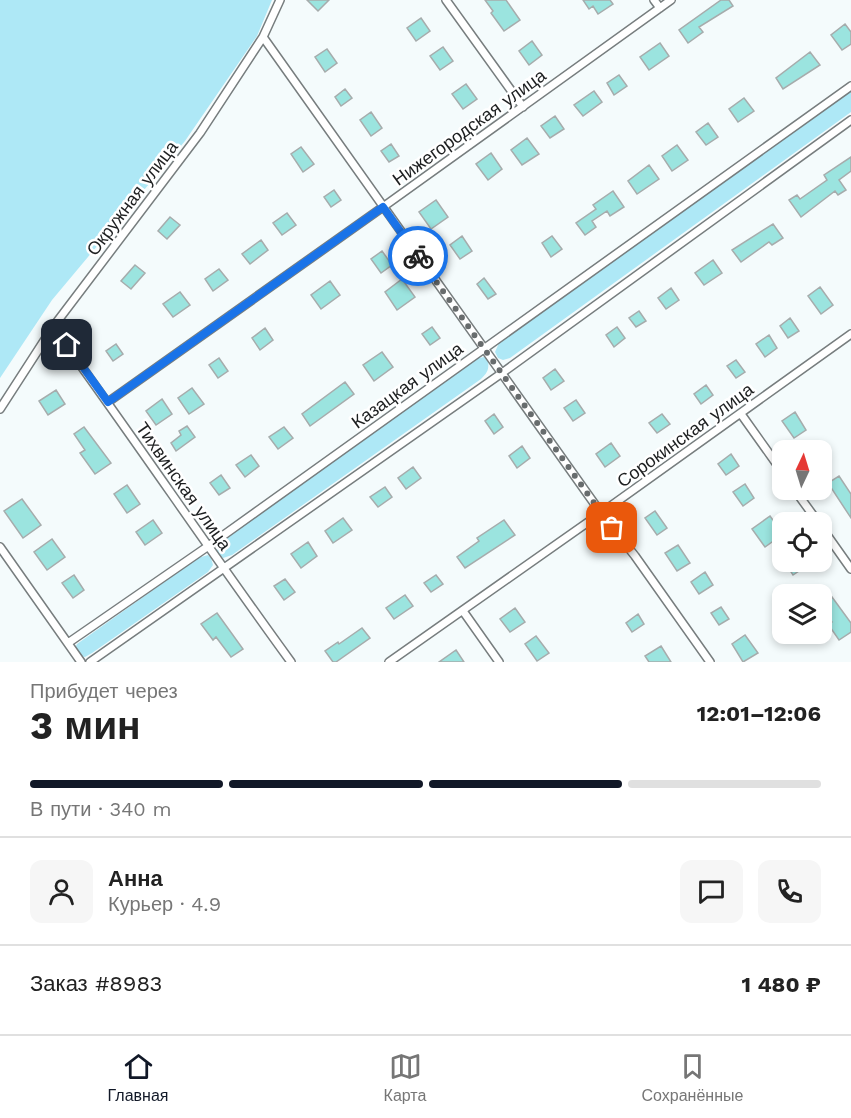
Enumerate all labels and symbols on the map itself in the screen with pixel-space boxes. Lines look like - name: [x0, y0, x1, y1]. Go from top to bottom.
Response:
- street label: Нижегородская улица: [388, 64, 550, 190]
- street label: Окружная улица: [82, 136, 183, 260]
- courier: [388, 226, 448, 286]
- pin: [41, 319, 92, 370]
- street label: Казацкая улица: [347, 337, 468, 432]
- street label: Сорокинская улица: [613, 378, 758, 492]
- street label: Тихвинская улица: [132, 418, 237, 555]
- north arrow: [772, 440, 832, 500]
- pin: [586, 502, 637, 553]

